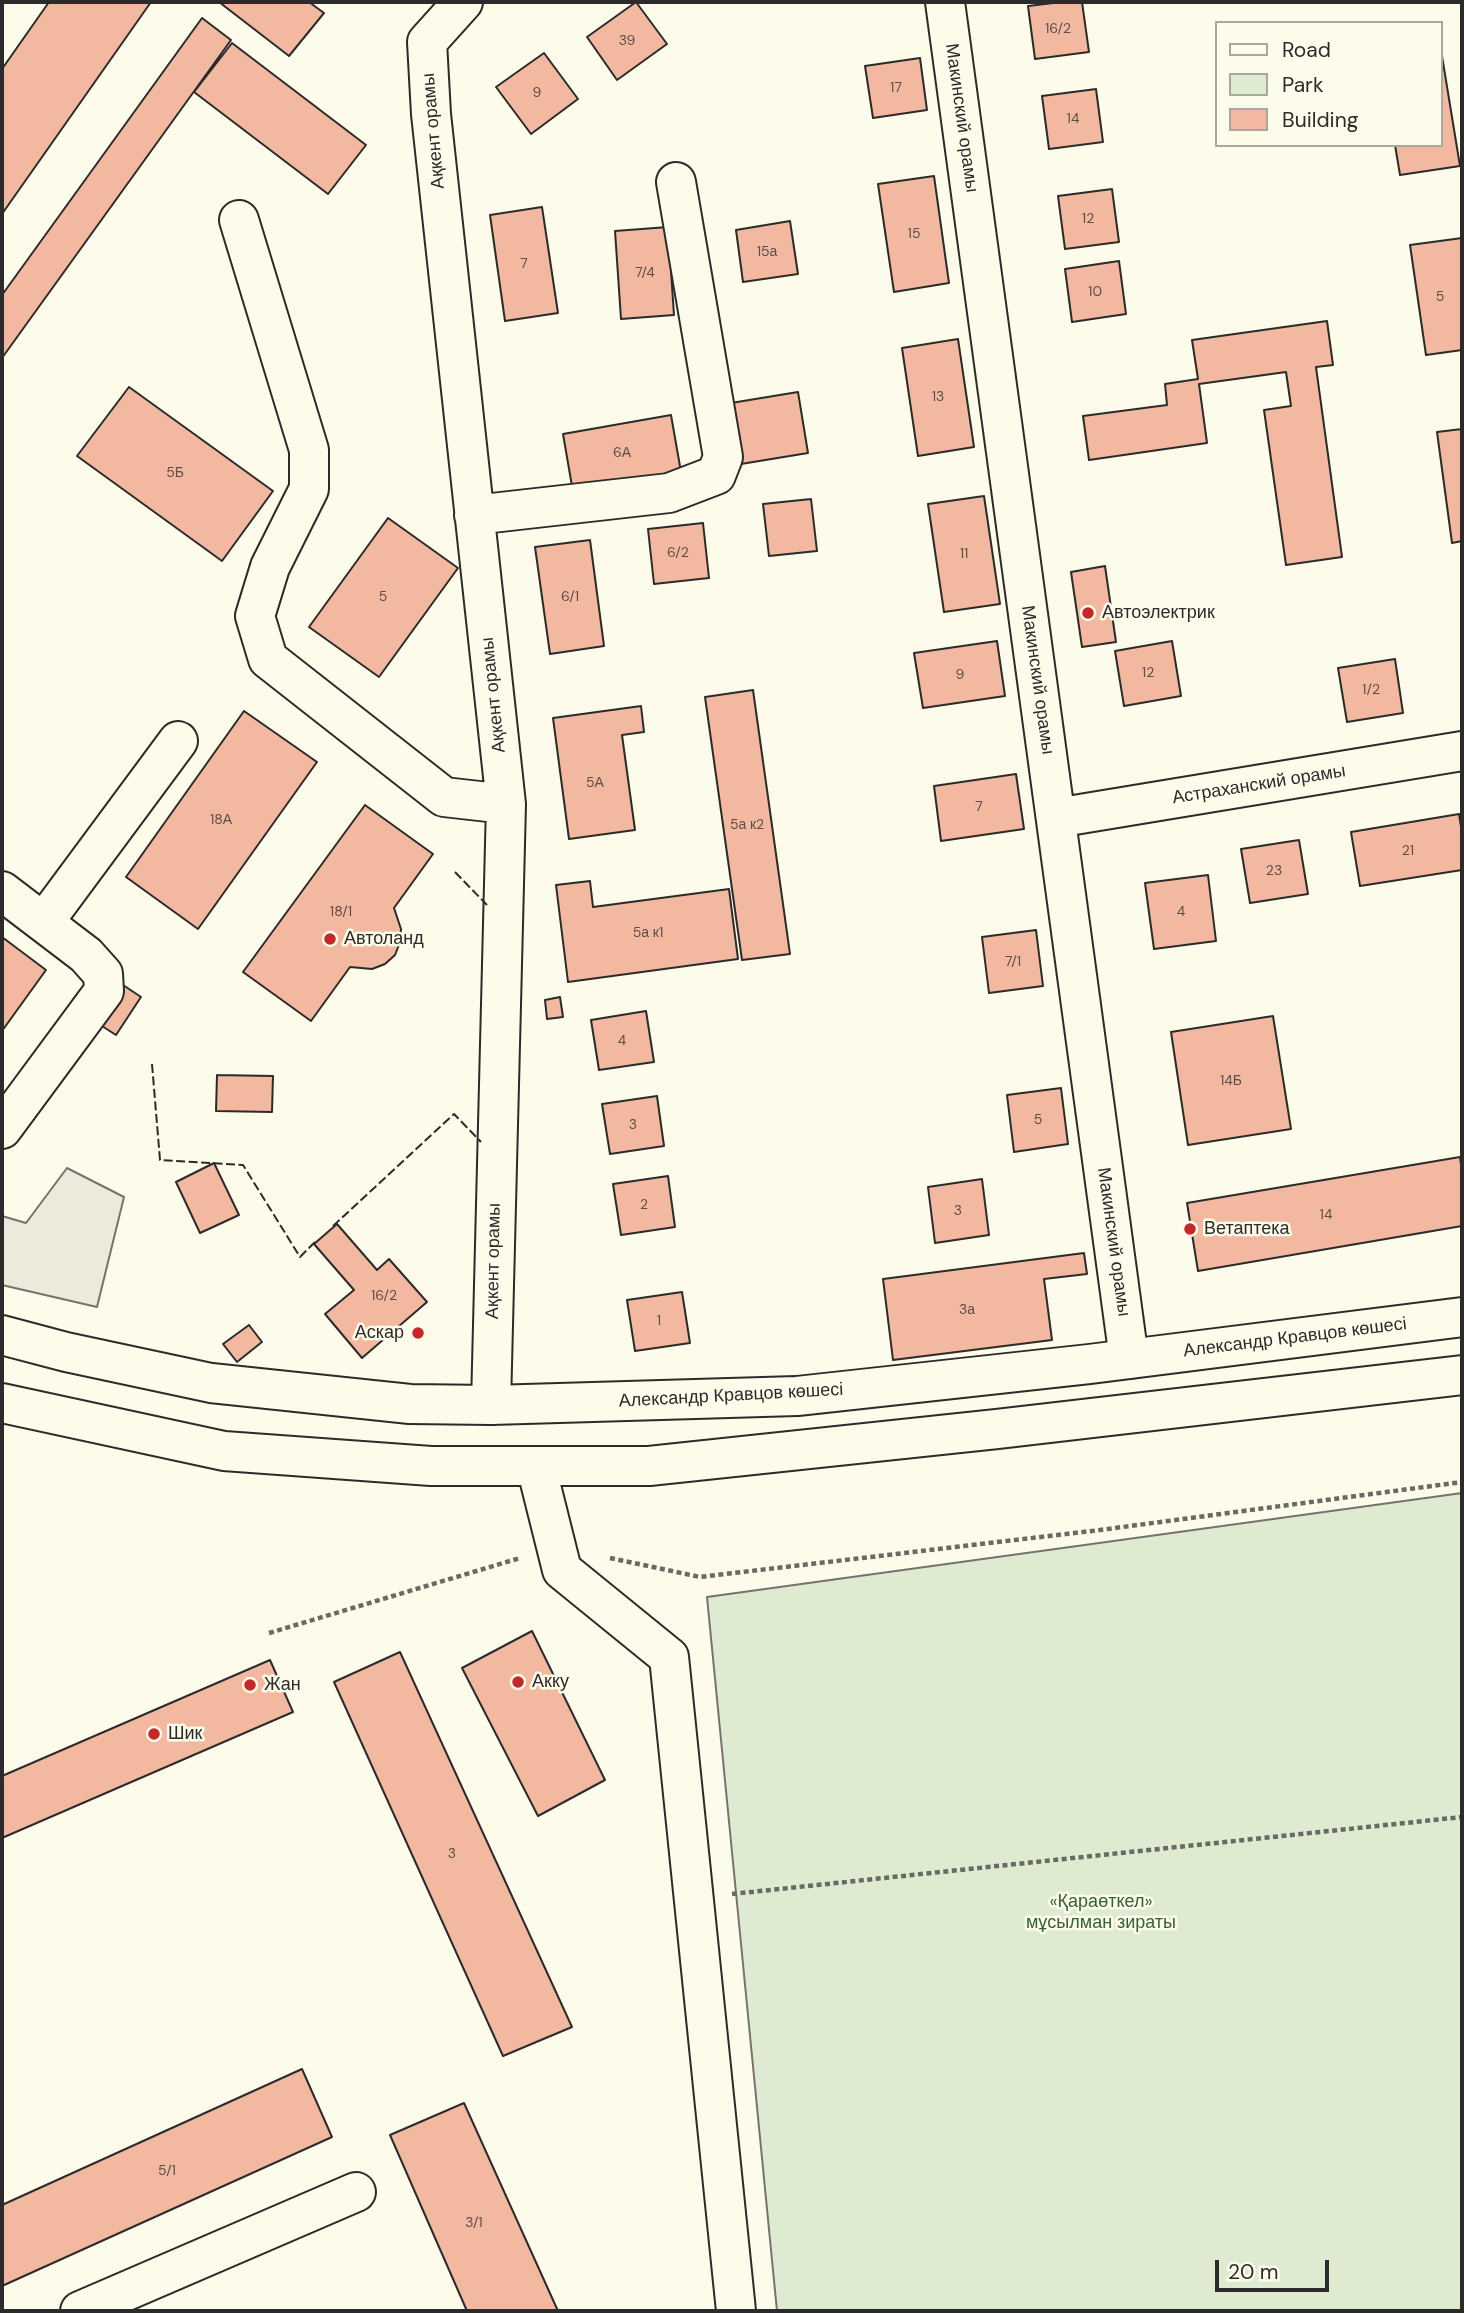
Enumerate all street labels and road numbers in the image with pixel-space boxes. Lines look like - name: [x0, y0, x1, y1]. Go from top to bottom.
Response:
- street label: Макинский орамы: [940, 42, 982, 194]
- street label: Ақкент орамы: [418, 72, 450, 190]
- street label: Макинский орамы: [1016, 604, 1058, 756]
- street label: Ақкент орамы: [477, 636, 511, 754]
- street label: Астраханский орамы: [1171, 761, 1347, 809]
- street label: Макинский орамы: [1092, 1166, 1134, 1318]
- street label: Ақкент орамы: [482, 1203, 506, 1319]
- street label: Александр Кравцов көшесі: [1182, 1314, 1408, 1362]
- street label: Александр Кравцов көшесі: [618, 1379, 844, 1413]

